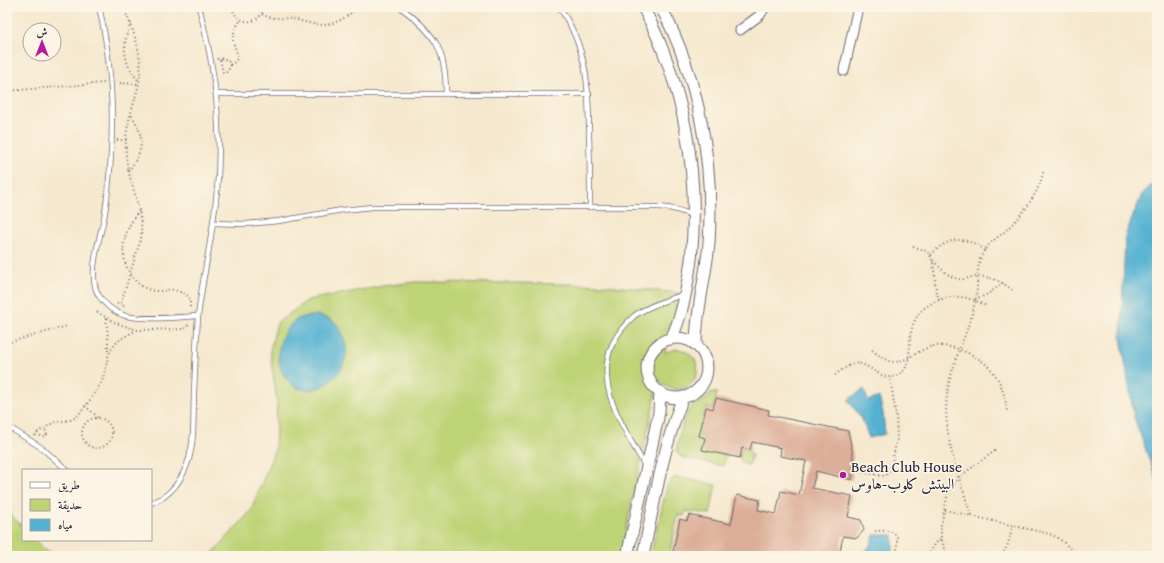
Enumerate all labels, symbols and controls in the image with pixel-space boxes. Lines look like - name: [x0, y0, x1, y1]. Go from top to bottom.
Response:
- north arrow: [22, 22, 62, 62]
- text: ش: [37, 24, 48, 40]
- place label: Beach Club House البيتش كلوب-هاوس: [851, 456, 962, 494]
- legend: [22, 469, 152, 541]
- marker: Beach Club House البيتش كلوب-هاوس: [838, 470, 848, 480]
- text: طريق: [58, 476, 80, 493]
- text: حديقة: [58, 496, 82, 513]
- text: مياه: [58, 516, 73, 533]

